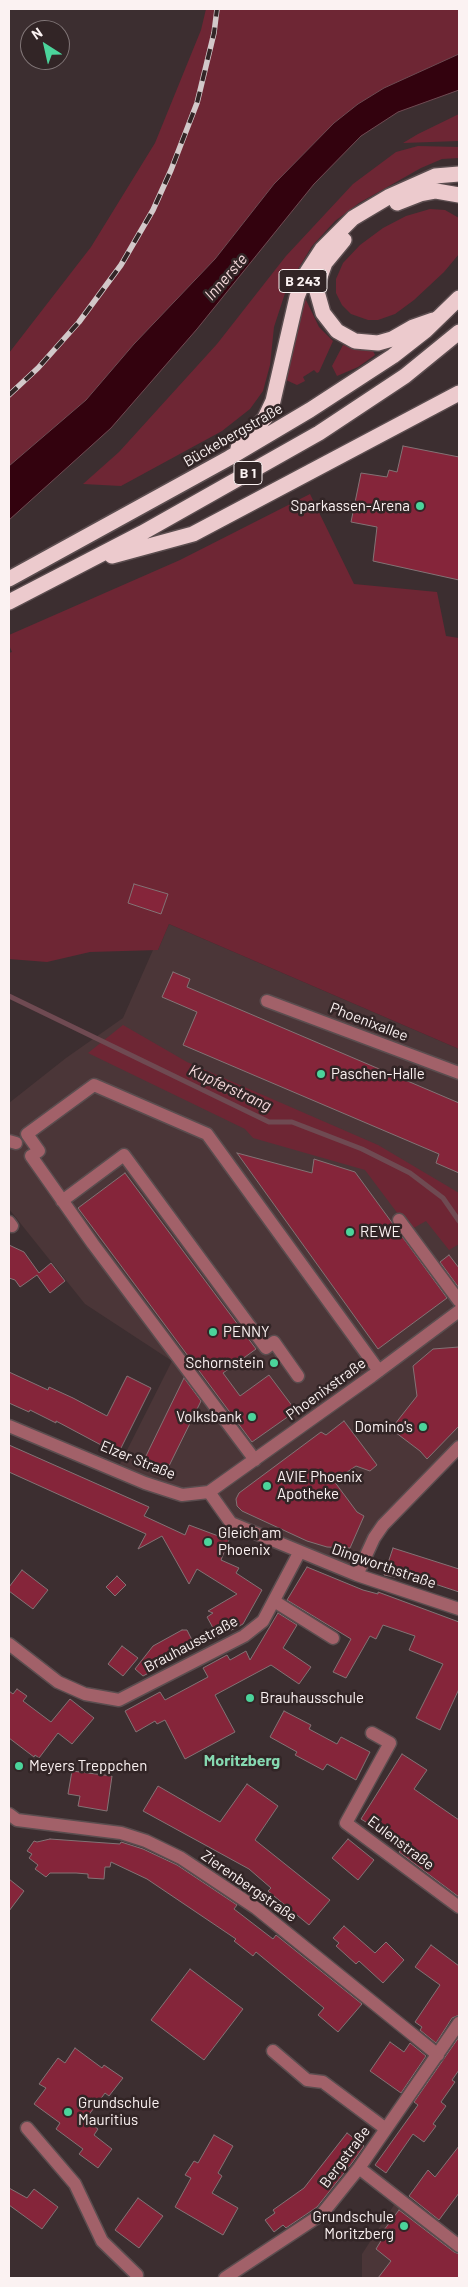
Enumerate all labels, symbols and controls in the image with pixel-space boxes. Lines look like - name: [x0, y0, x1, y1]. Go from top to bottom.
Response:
- north arrow: [20, 20, 70, 70]
- text: N: [28, 23, 45, 43]
- water label: Innerste: [201, 250, 251, 304]
- road number: B 243: [279, 270, 327, 292]
- street label: Bückebergstraße: [180, 399, 286, 471]
- road number: B 1: [234, 462, 262, 484]
- place label: Sparkassen-Arena: [290, 497, 410, 515]
- marker: Sparkassen-Arena: [414, 500, 426, 512]
- street label: Phoenixallee: [327, 999, 411, 1045]
- water label: Kupferstrang: [186, 1061, 274, 1115]
- place label: Paschen-Halle: [331, 1065, 425, 1083]
- marker: Paschen-Halle: [315, 1068, 327, 1080]
- place label: REWE: [360, 1223, 400, 1241]
- marker: REWE: [344, 1226, 356, 1238]
- place label: PENNY: [223, 1323, 270, 1341]
- marker: PENNY: [207, 1326, 219, 1338]
- place label: Schornstein: [185, 1354, 264, 1372]
- street label: Phoenixstraße: [283, 1354, 369, 1424]
- marker: Schornstein: [268, 1357, 280, 1369]
- place label: Volksbank: [176, 1408, 242, 1426]
- marker: Volksbank: [246, 1411, 258, 1423]
- place label: Domino's: [355, 1418, 413, 1436]
- marker: Domino's: [417, 1421, 429, 1433]
- street label: Elzer Straße: [98, 1437, 178, 1483]
- place label: AVIE Phoenix Apotheke: [277, 1468, 362, 1503]
- marker: AVIE Phoenix Apotheke: [261, 1480, 273, 1492]
- place label: Gleich am Phoenix: [218, 1524, 281, 1559]
- marker: Gleich am Phoenix: [202, 1536, 214, 1548]
- street label: Dingworthstraße: [329, 1540, 439, 1592]
- street label: Brauhausstraße: [141, 1612, 241, 1676]
- place label: Brauhausschule: [260, 1689, 364, 1707]
- marker: Brauhausschule: [244, 1692, 256, 1704]
- district label: Moritzberg: [204, 1751, 280, 1771]
- place label: Meyers Treppchen: [29, 1757, 147, 1775]
- marker: Meyers Treppchen: [13, 1760, 25, 1772]
- street label: Eulenstraße: [364, 1812, 438, 1874]
- street label: Zierenbergstraße: [198, 1846, 300, 1926]
- place label: Grundschule Mauritius: [78, 2094, 159, 2129]
- marker: Grundschule Mauritius: [62, 2106, 74, 2118]
- street label: Bergstraße: [316, 2123, 374, 2191]
- place label: Grundschule Moritzberg: [313, 2208, 394, 2243]
- marker: Grundschule Moritzberg: [398, 2220, 410, 2232]

